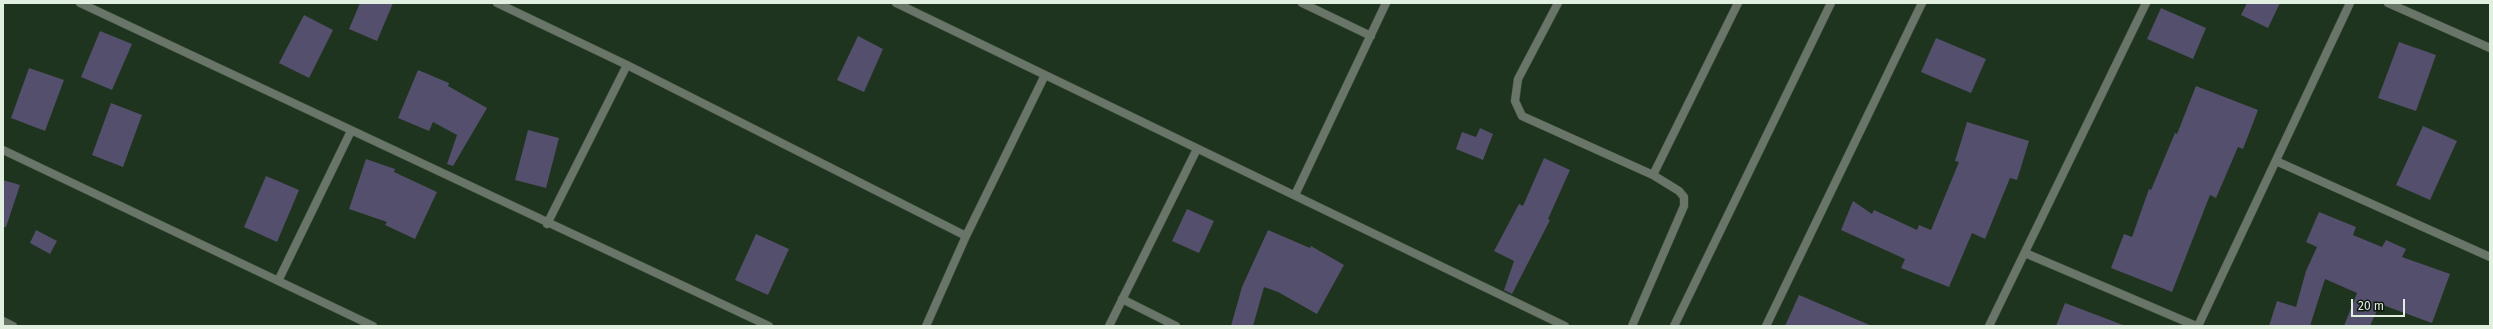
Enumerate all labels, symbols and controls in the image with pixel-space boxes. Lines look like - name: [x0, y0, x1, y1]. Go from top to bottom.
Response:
- scale bar: [2353, 291, 2407, 317]
- text: 20 m: [2358, 299, 2384, 313]

